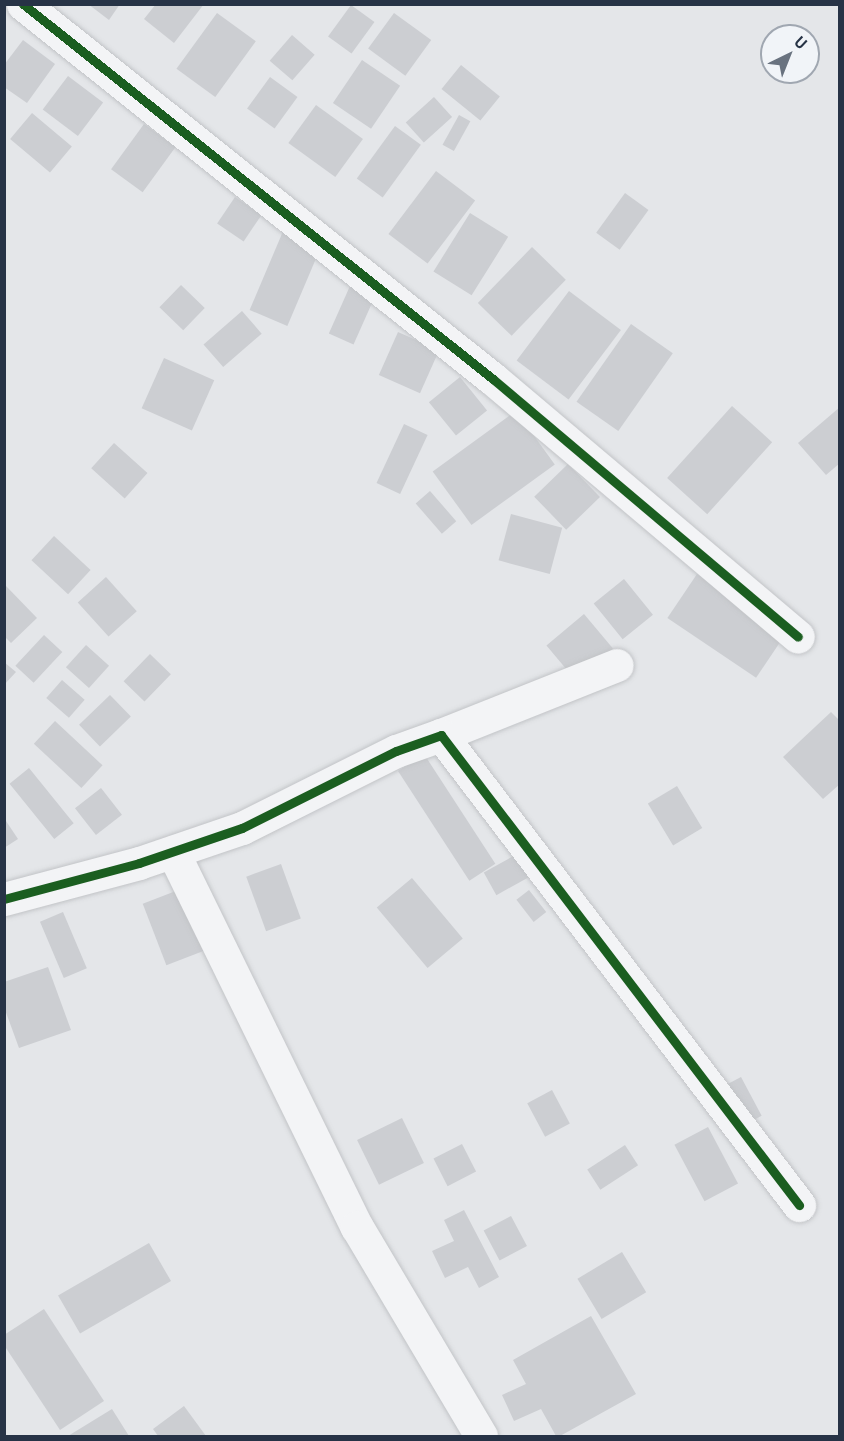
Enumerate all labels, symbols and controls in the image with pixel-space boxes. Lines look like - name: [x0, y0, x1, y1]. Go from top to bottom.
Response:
- north arrow: [760, 24, 820, 84]
- text: U: [790, 32, 811, 53]

